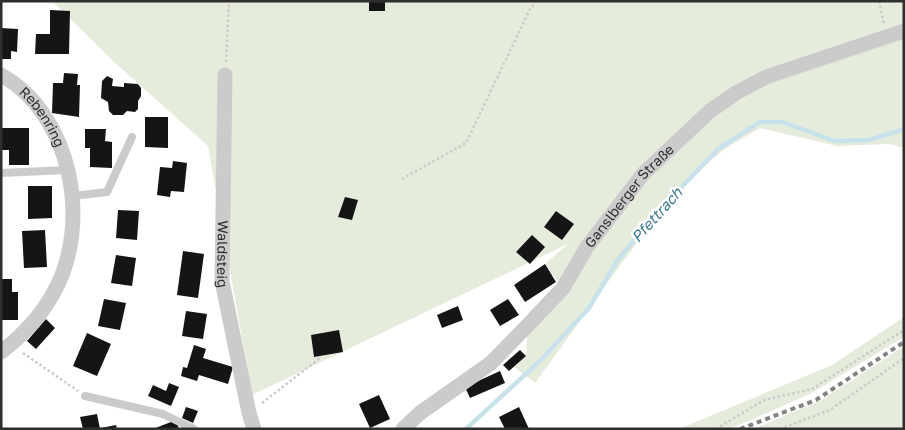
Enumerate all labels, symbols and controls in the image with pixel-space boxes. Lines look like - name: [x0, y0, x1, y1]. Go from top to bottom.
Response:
- street label: Rebenring: [16, 83, 69, 149]
- street label: Ganslberger Straße: [581, 141, 677, 251]
- water label: Pfettrach: [627, 183, 686, 245]
- street label: Waldsteig: [214, 220, 232, 289]

